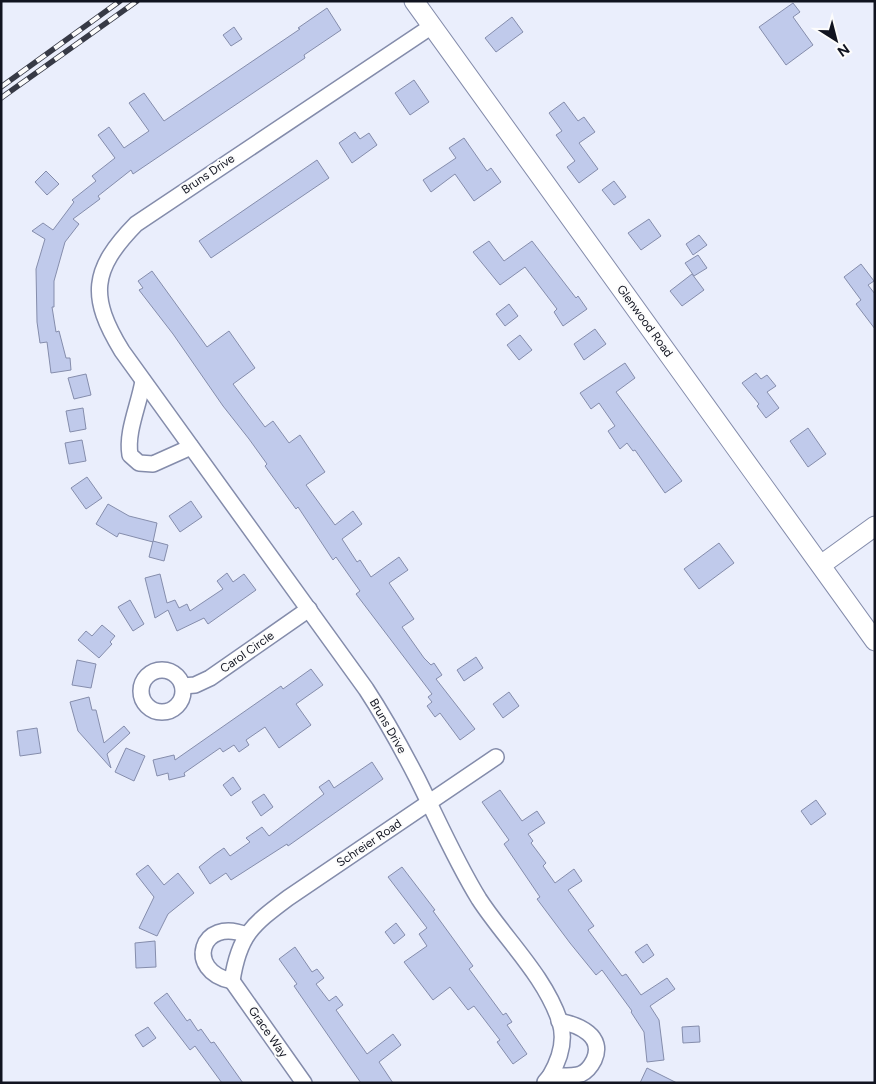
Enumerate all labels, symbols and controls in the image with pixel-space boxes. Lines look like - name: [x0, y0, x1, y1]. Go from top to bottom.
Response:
- north arrow: [811, 15, 861, 65]
- text: N: [834, 40, 853, 60]
- street label: Bruns Drive: [179, 151, 238, 197]
- street label: Glenwood Road: [614, 282, 676, 360]
- street label: Carol Circle: [217, 628, 277, 676]
- street label: Bruns Drive: [367, 696, 410, 756]
- street label: Schreier Road: [334, 816, 404, 870]
- street label: Grace Way: [245, 1004, 291, 1061]

